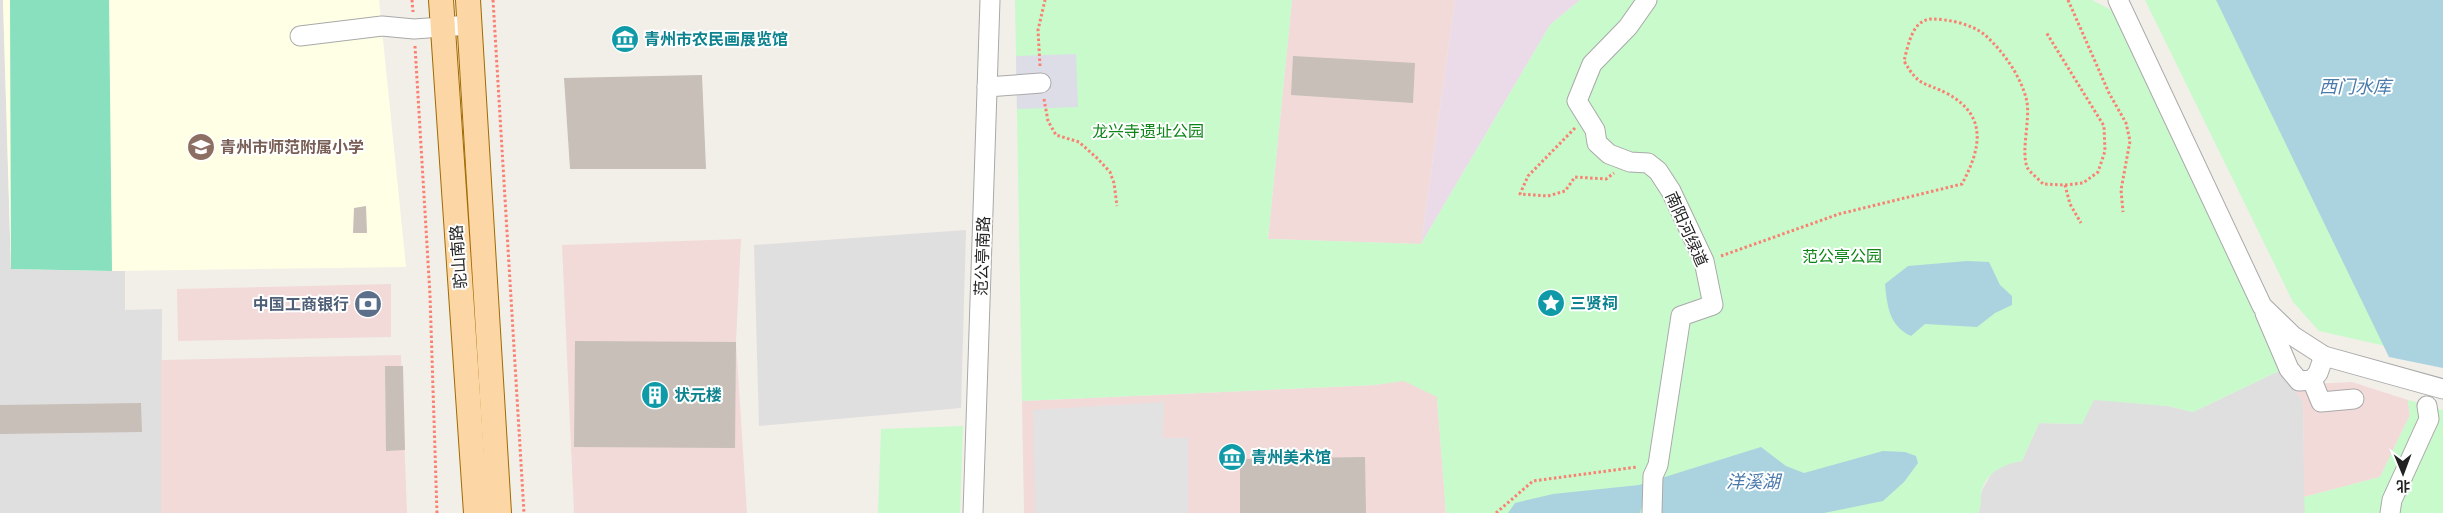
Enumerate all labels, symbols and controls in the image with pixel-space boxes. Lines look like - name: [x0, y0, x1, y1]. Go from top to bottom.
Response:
- museum icon: 青州市农民画展览馆: [610, 24, 640, 54]
- place label: 青州市农民画展览馆: [644, 30, 788, 50]
- water label: 西门水库: [2319, 77, 2394, 98]
- park label: 龙兴寺遗址公园: [1092, 123, 1204, 142]
- school or university icon: 青州市师范附属小学: [186, 132, 216, 162]
- place label: 青州市师范附属小学: [220, 138, 364, 158]
- street label: 南阳河绿道: [1661, 189, 1711, 270]
- street label: 范公亭南路: [973, 216, 994, 296]
- street label: 驼山南路: [448, 224, 471, 289]
- park label: 范公亭公园: [1802, 248, 1882, 267]
- place icon: 三贤祠: [1536, 288, 1566, 318]
- bank icon: 中国工商银行: [353, 289, 383, 319]
- place label: 三贤祠: [1570, 295, 1618, 314]
- place label: 中国工商银行: [253, 296, 349, 315]
- building icon: 状元楼: [640, 380, 670, 410]
- place label: 状元楼: [674, 386, 722, 406]
- museum icon: 青州美术馆: [1217, 442, 1247, 472]
- place label: 青州美术馆: [1251, 448, 1331, 468]
- north arrow: [2378, 448, 2428, 498]
- water label: 洋溪湖: [1726, 472, 1783, 493]
- text: 北: [2396, 477, 2410, 494]

